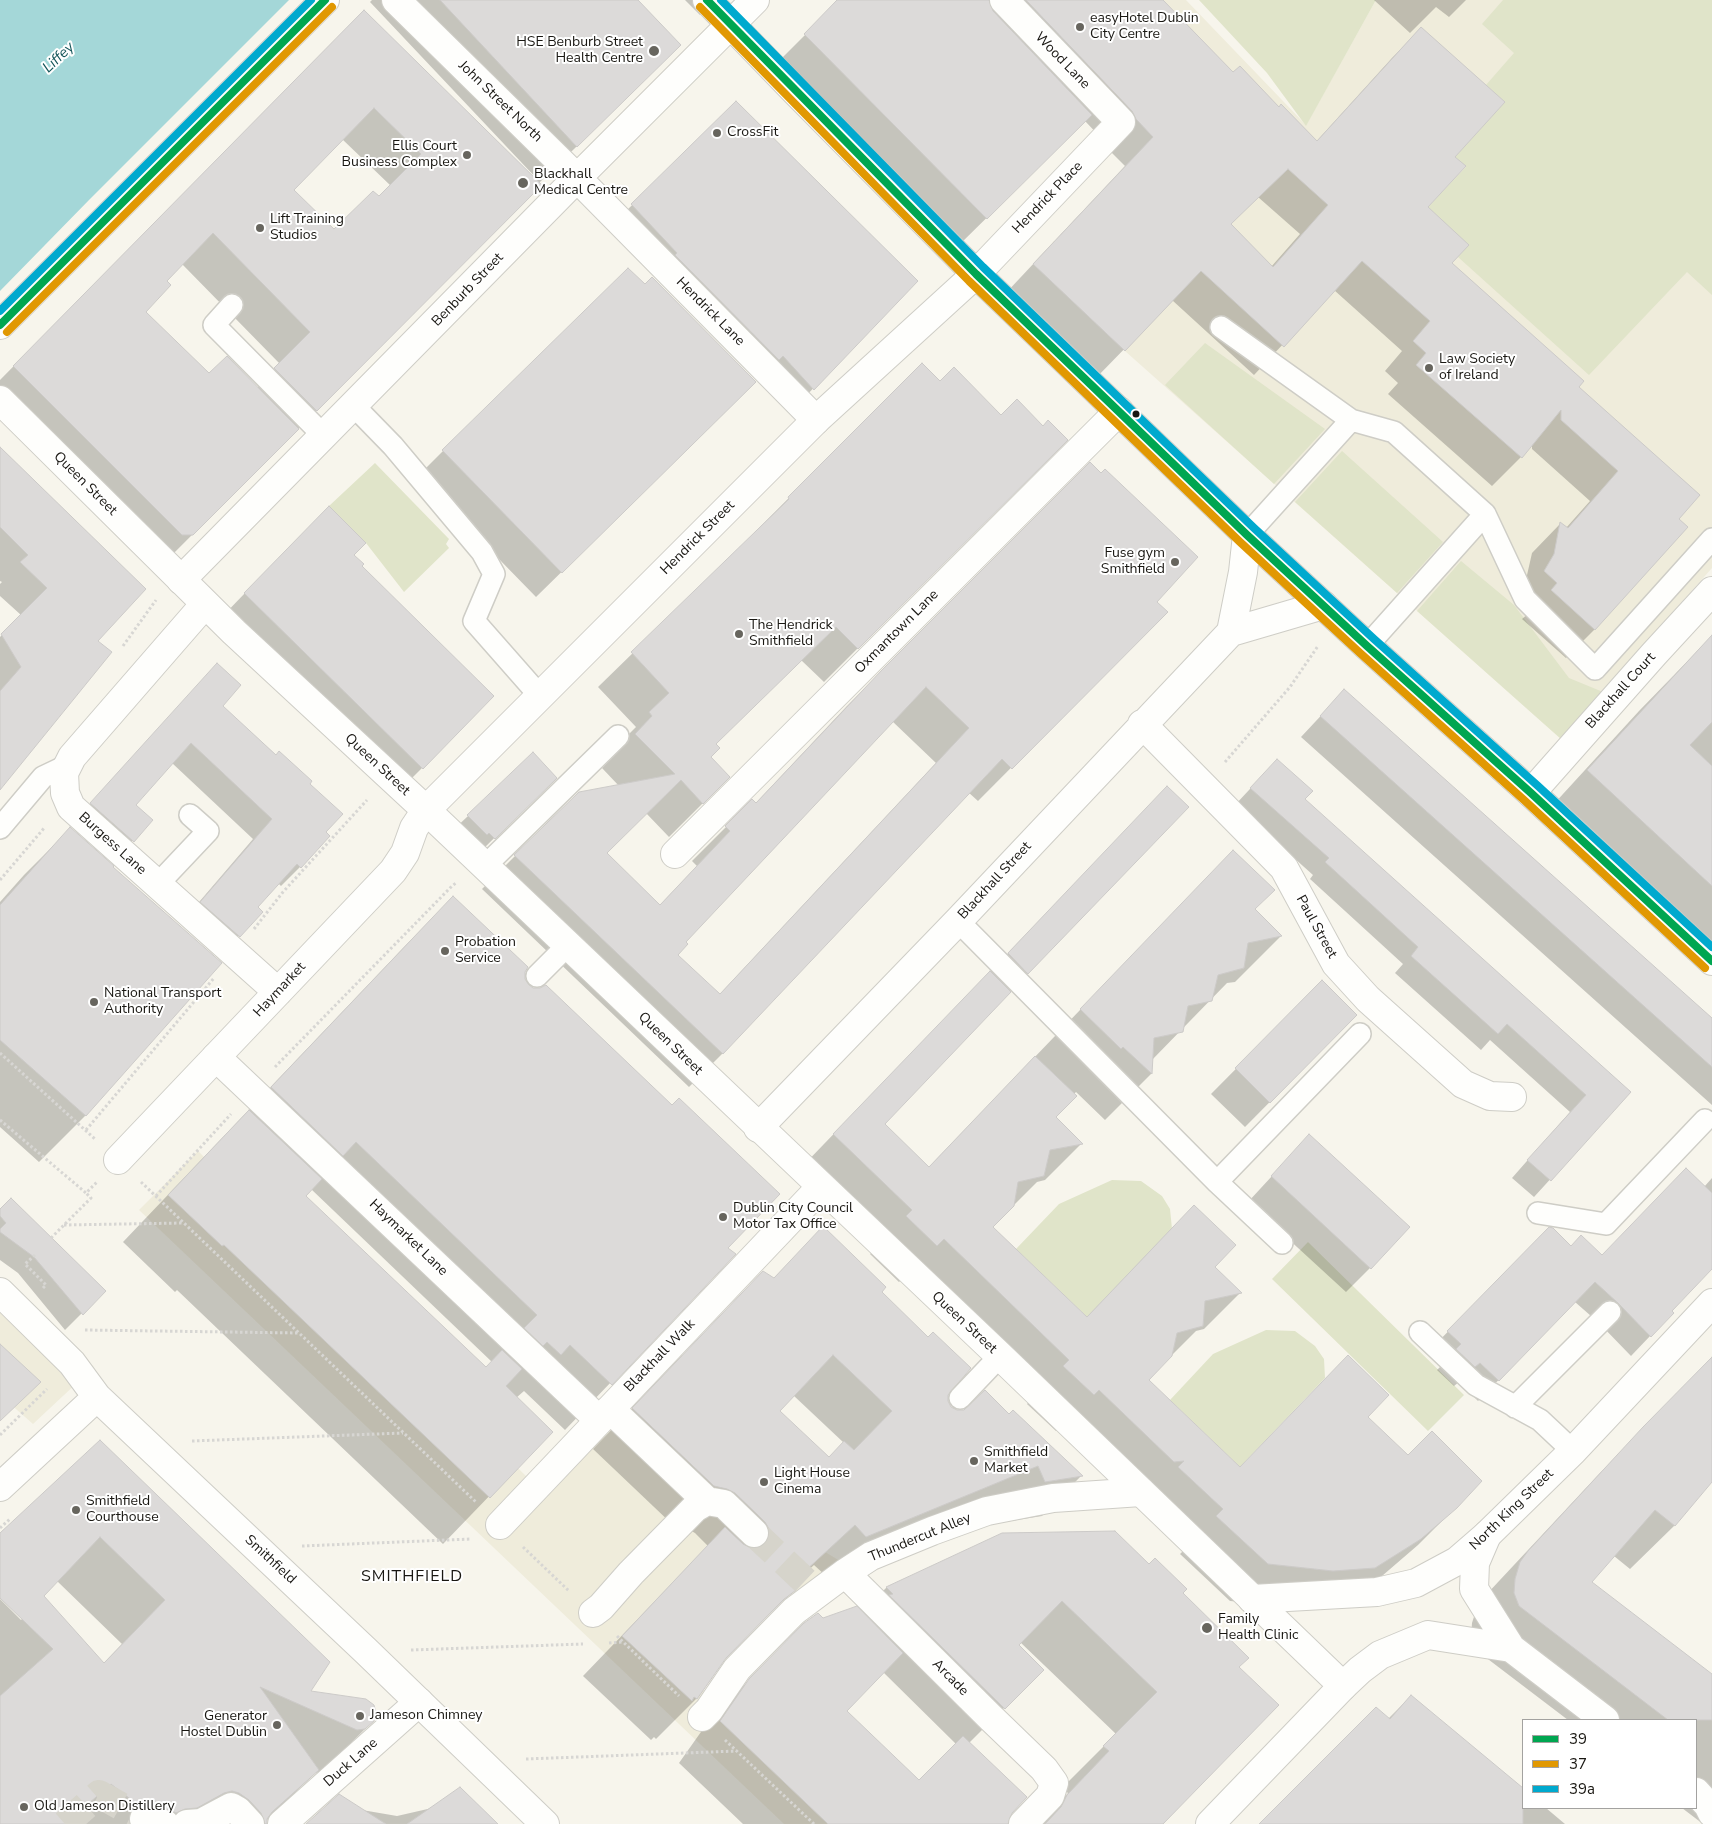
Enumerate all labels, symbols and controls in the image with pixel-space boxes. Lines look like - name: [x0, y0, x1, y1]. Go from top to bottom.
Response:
- place label: easyHotel Dublin City Centre: [1090, 11, 1199, 44]
- marker: easyHotel Dublin City Centre: [1074, 21, 1086, 33]
- street label: Wood Lane: [1031, 29, 1093, 93]
- place label: HSE Benburb Street Health Centre: [516, 35, 643, 68]
- water label: Liffey: [40, 39, 78, 77]
- marker: HSE Benburb Street Health Centre: [647, 44, 661, 58]
- street label: John Street North: [455, 58, 545, 146]
- place label: CrossFit: [727, 125, 778, 141]
- marker: CrossFit: [711, 127, 723, 139]
- place label: Ellis Court Business Complex: [342, 139, 457, 172]
- marker: Ellis Court Business Complex: [461, 149, 473, 161]
- street label: Hendrick Place: [1009, 158, 1087, 238]
- place label: Blackhall Medical Centre: [534, 167, 628, 200]
- marker: Blackhall Medical Centre: [516, 176, 530, 190]
- place label: Lift Training Studios: [270, 212, 344, 244]
- marker: Lift Training Studios: [254, 222, 266, 234]
- street label: Benburb Street: [429, 250, 507, 330]
- street label: Hendrick Lane: [672, 274, 748, 350]
- place label: Law Society of Ireland: [1439, 352, 1515, 384]
- marker: Law Society of Ireland: [1423, 362, 1435, 374]
- unlabelled marker: [1131, 409, 1141, 419]
- street label: Queen Street: [50, 449, 120, 519]
- street label: Hendrick Street: [657, 497, 739, 579]
- place label: Fuse gym Smithfield: [1101, 546, 1165, 578]
- marker: Fuse gym Smithfield: [1169, 556, 1181, 568]
- street label: Oxmantown Lane: [852, 587, 942, 677]
- place label: The Hendrick Smithfield: [749, 618, 832, 650]
- marker: The Hendrick Smithfield: [733, 628, 745, 640]
- street label: Blackhall Court: [1582, 649, 1660, 733]
- street label: Queen Street: [341, 730, 413, 800]
- street label: Burgess Lane: [75, 809, 149, 879]
- street label: Blackhall Street: [955, 839, 1035, 923]
- street label: Paul Street: [1292, 892, 1340, 962]
- place label: Probation Service: [455, 935, 516, 968]
- marker: Probation Service: [439, 945, 451, 957]
- street label: Haymarket: [250, 959, 310, 1021]
- place label: National Transport Authority: [104, 986, 221, 1019]
- marker: National Transport Authority: [88, 996, 100, 1008]
- street label: Queen Street: [634, 1009, 706, 1079]
- street label: Haymarket Lane: [365, 1196, 451, 1280]
- place label: Dublin City Council Motor Tax Office: [733, 1201, 853, 1234]
- marker: Dublin City Council Motor Tax Office: [717, 1211, 729, 1223]
- street label: Queen Street: [928, 1288, 1000, 1358]
- street label: Blackhall Walk: [621, 1316, 699, 1396]
- place label: Smithfield Market: [984, 1445, 1048, 1478]
- marker: Smithfield Market: [968, 1455, 980, 1467]
- place label: Light House Cinema: [774, 1466, 850, 1498]
- street label: North King Street: [1467, 1466, 1557, 1554]
- marker: Light House Cinema: [758, 1476, 770, 1488]
- place label: Smithfield Courthouse: [86, 1494, 159, 1526]
- marker: Smithfield Courthouse: [70, 1504, 82, 1516]
- street label: Thundercut Alley: [867, 1510, 973, 1566]
- street label: Smithfield: [241, 1532, 299, 1588]
- district label: SMITHFIELD: [360, 1567, 464, 1587]
- place label: Family Health Clinic: [1218, 1612, 1298, 1644]
- marker: Family Health Clinic: [1200, 1621, 1214, 1635]
- street label: Arcade: [928, 1656, 972, 1700]
- place label: Jameson Chimney: [370, 1708, 483, 1724]
- place label: Generator Hostel Dublin: [180, 1709, 267, 1741]
- marker: Jameson Chimney: [354, 1710, 366, 1722]
- marker: Generator Hostel Dublin: [271, 1719, 283, 1731]
- legend: [1522, 1719, 1697, 1809]
- text: 39: [1569, 1729, 1587, 1749]
- street label: Duck Lane: [321, 1735, 381, 1791]
- text: 37: [1569, 1754, 1587, 1774]
- text: 39a: [1569, 1779, 1595, 1799]
- place label: Old Jameson Distillery: [34, 1799, 175, 1815]
- marker: Old Jameson Distillery: [18, 1801, 30, 1813]

